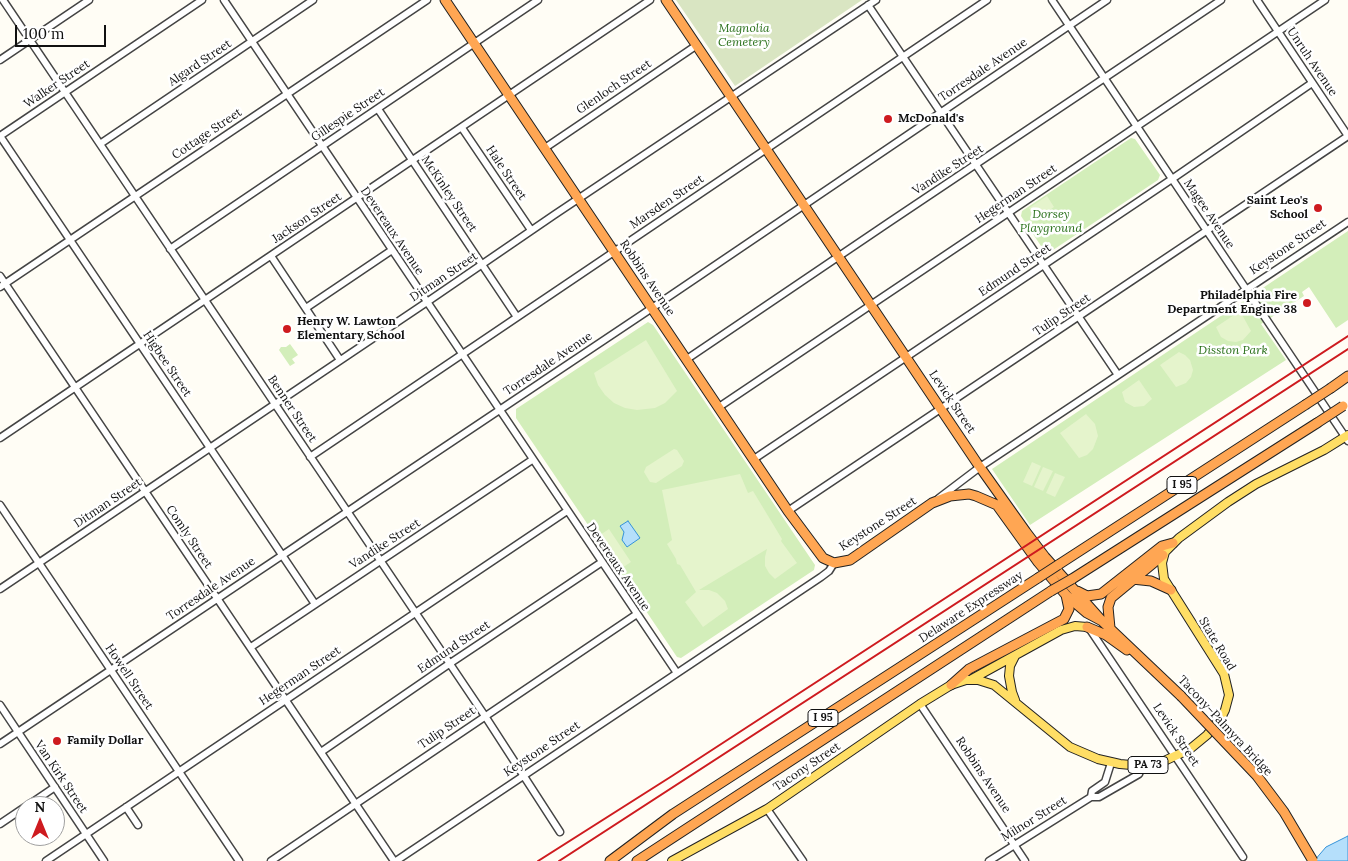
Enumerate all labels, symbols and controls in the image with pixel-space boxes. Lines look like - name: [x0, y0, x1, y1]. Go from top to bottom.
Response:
- scale bar: [18, 15, 109, 47]
- park label: Magnolia Cemetery: [718, 22, 770, 50]
- text: 100 m: [23, 24, 64, 43]
- street label: Unruh Avenue: [1284, 25, 1340, 99]
- street label: Torresdale Avenue: [936, 35, 1030, 105]
- street label: Algard Street: [166, 37, 234, 89]
- street label: Walker Street: [21, 57, 93, 111]
- street label: Glenloch Street: [574, 57, 654, 117]
- street label: Gillespie Street: [309, 85, 387, 145]
- street label: Cottage Street: [169, 105, 245, 163]
- place label: McDonald's: [898, 112, 964, 126]
- marker: McDonald's: [882, 113, 894, 125]
- street label: Vandike Street: [910, 142, 986, 198]
- street label: Hale Street: [483, 143, 529, 203]
- street label: McKinley Street: [418, 153, 480, 235]
- street label: Hegerman Street: [972, 161, 1060, 227]
- street label: Marsden Street: [627, 172, 707, 232]
- street label: Magee Avenue: [1180, 177, 1238, 251]
- street label: Devereaux Avenue: [357, 184, 427, 278]
- street label: Jackson Street: [270, 190, 344, 246]
- place label: Saint Leo's School: [1247, 194, 1308, 222]
- marker: Saint Leo's School: [1312, 202, 1324, 214]
- park label: Dorsey Playground: [1020, 208, 1082, 236]
- street label: Keystone Street: [1247, 216, 1329, 278]
- street label: Robbins Avenue: [616, 237, 678, 319]
- street label: Edmund Street: [976, 240, 1054, 300]
- street label: Ditman Street: [407, 249, 481, 305]
- place label: Philadelphia Fire Department Engine 38: [1167, 289, 1297, 317]
- street label: Tulip Street: [1031, 291, 1093, 339]
- marker: Philadelphia Fire Department Engine 38: [1301, 297, 1313, 309]
- place label: Henry W. Lawton Elementary School: [297, 315, 405, 343]
- marker: Henry W. Lawton Elementary School: [281, 323, 293, 335]
- street label: Higbee Street: [140, 328, 194, 400]
- street label: Torresdale Avenue: [501, 329, 595, 399]
- park label: Disston Park: [1198, 344, 1268, 358]
- street label: Levick Street: [926, 368, 978, 436]
- street label: Benner Street: [264, 373, 320, 445]
- street label: Ditman Street: [71, 475, 145, 531]
- road number: I 95: [1167, 476, 1197, 494]
- street label: Keystone Street: [837, 494, 919, 554]
- street label: Comly Street: [163, 503, 215, 571]
- street label: Vandike Street: [347, 516, 423, 572]
- street label: Devereaux Avenue: [583, 520, 653, 614]
- street label: Torresdale Avenue: [164, 554, 258, 624]
- street label: Delaware Expressway: [916, 568, 1026, 646]
- street label: State Road: [1195, 615, 1239, 673]
- street label: Edmund Street: [415, 617, 493, 677]
- street label: Howell Street: [102, 642, 156, 712]
- street label: Hegerman Street: [256, 643, 344, 709]
- street label: Tacony–Palmyra Bridge: [1175, 673, 1275, 779]
- street label: Levick Street: [1150, 701, 1202, 769]
- street label: Tulip Street: [416, 704, 478, 752]
- road number: I 95: [808, 710, 838, 726]
- street label: Keystone Street: [501, 718, 583, 780]
- place label: Family Dollar: [67, 734, 143, 748]
- street label: Robbins Avenue: [952, 734, 1014, 816]
- marker: Family Dollar: [51, 735, 63, 747]
- street label: Van Kirk Street: [31, 738, 91, 816]
- street label: Tacony Street: [771, 739, 843, 795]
- road number: PA 73: [1128, 756, 1168, 774]
- street label: Milnor Street: [999, 793, 1069, 845]
- north arrow: [15, 796, 65, 846]
- text: N: [35, 798, 45, 816]

